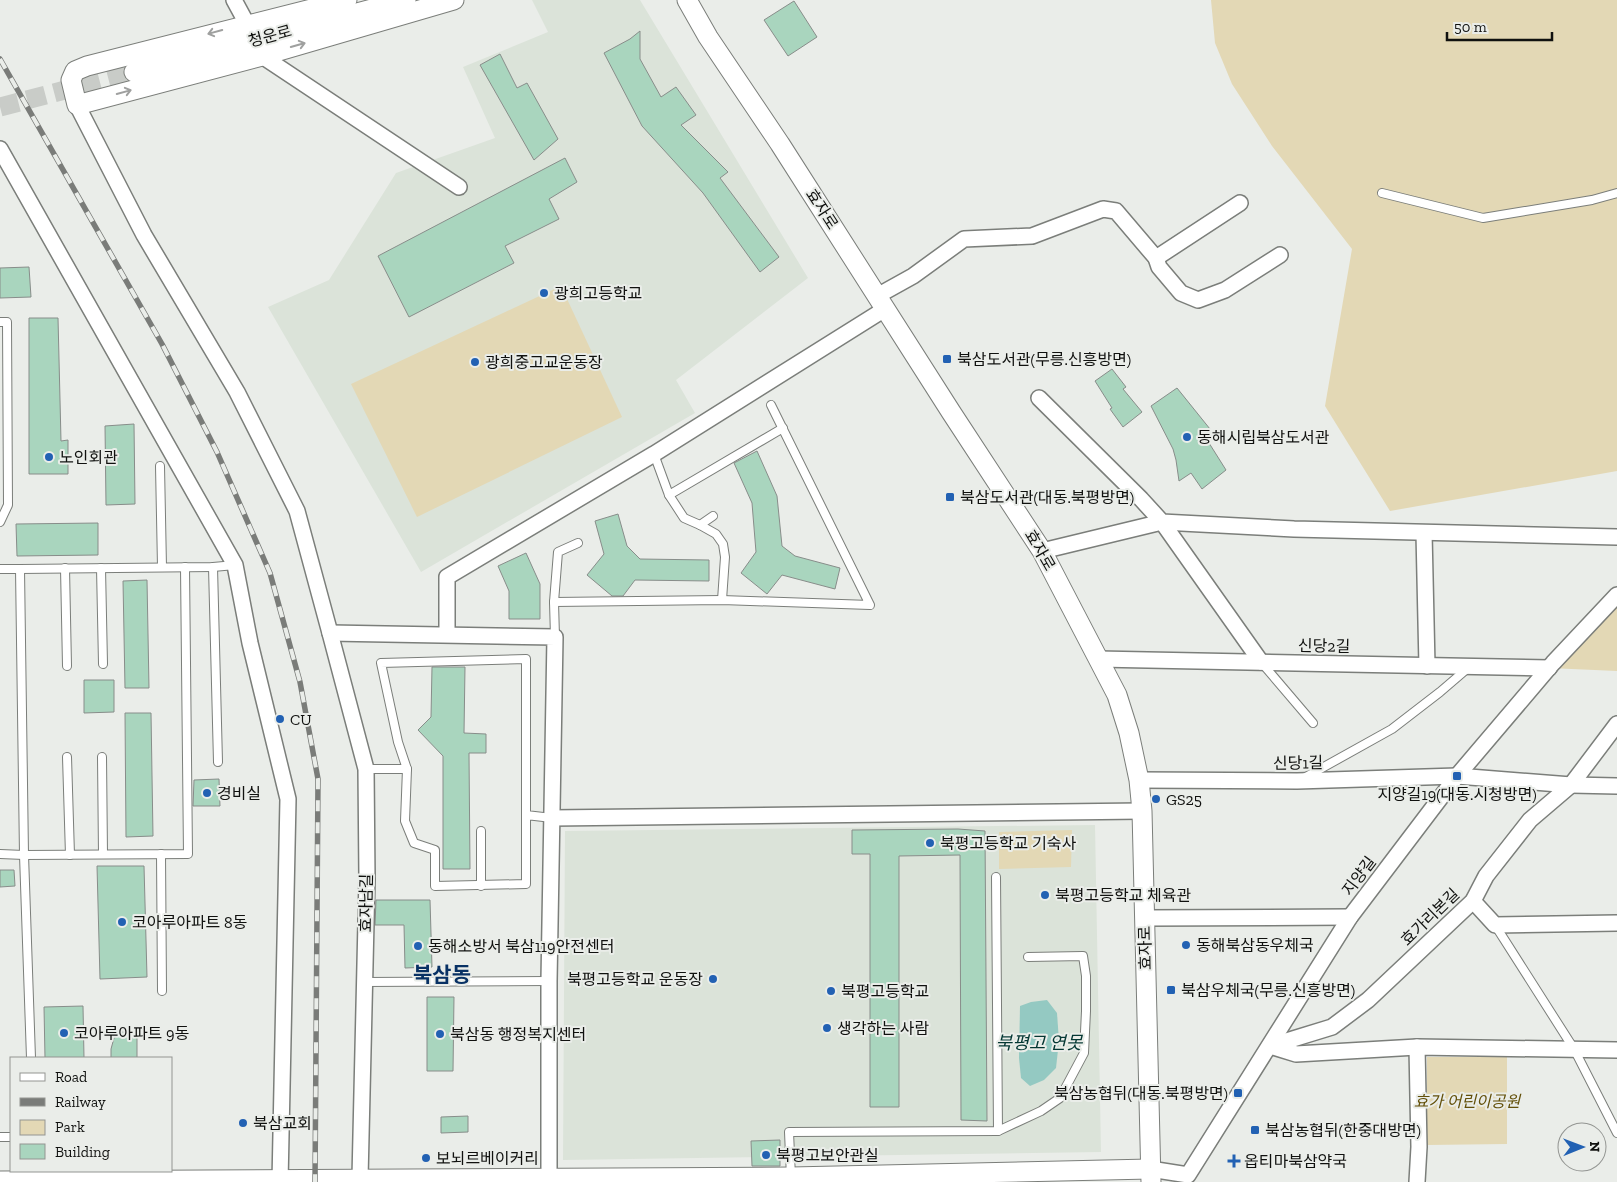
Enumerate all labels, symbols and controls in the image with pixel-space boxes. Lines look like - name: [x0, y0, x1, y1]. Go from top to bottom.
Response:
- scale bar: [1447, 10, 1552, 42]
- text: 50 m: [1454, 18, 1487, 36]
- street label: 청운로: [246, 21, 294, 51]
- one-way arrow: [208, 28, 224, 38]
- one-way arrow: [289, 40, 305, 50]
- one-way arrow: [116, 87, 132, 97]
- street label: 효자로: [802, 185, 842, 233]
- place label: 광희고등학교: [554, 284, 642, 303]
- marker: 광희고등학교: [538, 287, 550, 299]
- place label: 북삼도서관(무릉.신흥방면): [957, 350, 1131, 369]
- place label: 광희중고교운동장: [485, 353, 603, 372]
- marker: 북삼도서관(무릉.신흥방면): [941, 353, 953, 365]
- marker: 광희중고교운동장: [469, 356, 481, 368]
- place label: 동해시립북삼도서관: [1197, 428, 1330, 447]
- marker: 동해시립북삼도서관: [1181, 431, 1193, 443]
- place label: 노인회관: [59, 448, 118, 467]
- marker: 노인회관: [43, 451, 55, 463]
- place label: 북삼도서관(대동.북평방면): [960, 488, 1134, 507]
- marker: 북삼도서관(대동.북평방면): [944, 491, 956, 503]
- street label: 효자로: [1021, 526, 1059, 574]
- street label: 신당2길: [1298, 636, 1350, 656]
- place label: CU: [290, 710, 312, 729]
- marker: CU: [274, 713, 286, 725]
- street label: 신당1길: [1273, 753, 1323, 773]
- marker: 지양길19(대동.시청방면): [1451, 770, 1463, 782]
- place label: 경비실: [217, 784, 261, 803]
- place label: 지양길19(대동.시청방면): [1377, 785, 1537, 804]
- marker: 경비실: [201, 787, 213, 799]
- place label: GS25: [1166, 790, 1202, 809]
- marker: GS25: [1150, 793, 1162, 805]
- place label: 북평고등학교 기숙사: [940, 834, 1076, 853]
- marker: 북평고등학교 기숙사: [924, 837, 936, 849]
- street label: 지양길: [1338, 853, 1380, 899]
- street label: 효자남길: [356, 873, 376, 933]
- street label: 효가리본길: [1397, 885, 1463, 949]
- place label: 북평고등학교 체육관: [1055, 886, 1191, 905]
- marker: 북평고등학교 체육관: [1039, 889, 1051, 901]
- place label: 코아루아파트 8동: [132, 913, 248, 932]
- marker: 코아루아파트 8동: [116, 916, 128, 928]
- street label: 효자로: [1135, 925, 1155, 970]
- place label: 동해북삼동우체국: [1196, 936, 1314, 955]
- place label: 동해소방서 북삼119안전센터: [428, 937, 614, 956]
- marker: 동해북삼동우체국: [1180, 939, 1192, 951]
- marker: 동해소방서 북삼119안전센터: [412, 940, 424, 952]
- district label: 북삼동: [413, 962, 471, 987]
- place label: 북평고등학교 운동장: [567, 970, 703, 989]
- marker: 북평고등학교 운동장: [707, 973, 719, 985]
- place label: 북삼우체국(무릉.신흥방면): [1181, 981, 1355, 1000]
- place label: 북평고등학교: [841, 982, 929, 1001]
- marker: 북삼우체국(무릉.신흥방면): [1165, 984, 1177, 996]
- marker: 북평고등학교: [825, 985, 837, 997]
- place label: 생각하는 사람: [837, 1019, 929, 1038]
- marker: 생각하는 사람: [821, 1022, 833, 1034]
- place label: 코아루아파트 9동: [74, 1024, 189, 1043]
- place label: 북삼동 행정복지센터: [450, 1025, 586, 1044]
- marker: 코아루아파트 9동: [58, 1027, 70, 1039]
- marker: 북삼동 행정복지센터: [434, 1028, 446, 1040]
- water label: 북평고 연못: [996, 1032, 1084, 1054]
- legend: [10, 1057, 172, 1172]
- text: Road: [55, 1068, 88, 1086]
- place label: 북삼농협뒤(대동.북평방면): [1054, 1084, 1228, 1103]
- marker: 북삼농협뒤(대동.북평방면): [1232, 1087, 1244, 1099]
- park label: 효가 어린이공원: [1414, 1092, 1522, 1111]
- text: Railway: [55, 1093, 106, 1111]
- place label: 북삼교회: [253, 1114, 312, 1133]
- marker: 북삼교회: [237, 1117, 249, 1129]
- text: Park: [55, 1118, 85, 1136]
- place label: 북삼농협뒤(한중대방면): [1265, 1121, 1421, 1140]
- north arrow: [1557, 1122, 1607, 1172]
- marker: 북삼농협뒤(한중대방면): [1249, 1124, 1261, 1136]
- text: N: [1586, 1141, 1603, 1153]
- text: Building: [55, 1143, 110, 1161]
- place label: 북평고보안관실: [776, 1146, 879, 1165]
- place label: 보뇌르베이커리: [436, 1149, 539, 1168]
- marker: 북평고보안관실: [760, 1149, 772, 1161]
- marker: 보뇌르베이커리: [420, 1152, 432, 1164]
- place label: 옵티마북삼약국: [1244, 1152, 1347, 1171]
- marker: 옵티마북삼약국: [1228, 1155, 1240, 1167]

